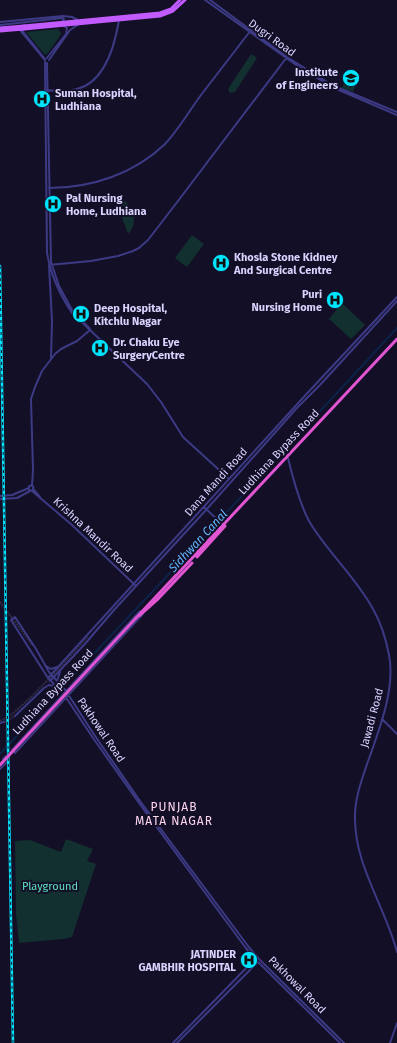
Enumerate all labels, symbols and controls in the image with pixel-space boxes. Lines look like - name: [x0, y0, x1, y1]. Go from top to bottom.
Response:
- street label: Dugri Road: [246, 17, 298, 59]
- place label: Institute of Engineers: [276, 66, 339, 92]
- school or university icon: Institute of Engineers: [341, 68, 361, 88]
- place label: Suman Hospital, Ludhiana: [55, 87, 137, 113]
- hospital icon: Suman Hospital, Ludhiana: [32, 89, 52, 109]
- place label: Pal Nursing Home, Ludhiana: [66, 192, 146, 218]
- hospital icon: Pal Nursing Home, Ludhiana: [43, 194, 63, 214]
- place label: Khosla Stone Kidney And Surgical Centre: [233, 251, 338, 277]
- hospital icon: Khosla Stone Kidney And Surgical Centre: [211, 253, 231, 273]
- place label: Puri Nursing Home: [252, 288, 322, 314]
- hospital icon: Puri Nursing Home: [325, 290, 345, 310]
- place label: Deep Hospital, Kitchlu Nagar: [94, 302, 168, 328]
- hospital icon: Deep Hospital, Kitchlu Nagar: [71, 304, 91, 324]
- place label: Dr. Chaku Eye SurgeryCentre: [113, 336, 185, 362]
- hospital icon: Dr. Chaku Eye SurgeryCentre: [90, 338, 110, 358]
- street label: Ludhiana Bypass Road: [236, 407, 322, 497]
- street label: Dana Mandi Road: [182, 445, 250, 519]
- street label: Krishna Mandir Road: [51, 495, 135, 575]
- water label: Sidhwan Canal: [165, 507, 230, 576]
- street label: Ludhiana Bypass Road: [10, 647, 96, 737]
- street label: Jawadi Road: [358, 687, 386, 749]
- street label: Pakhowal Road: [75, 695, 127, 765]
- district label: PUNJAB MATA NAGAR: [135, 800, 213, 828]
- park label: Playground: [22, 880, 78, 893]
- place label: JATINDER GAMBHIR HOSPITAL: [138, 948, 236, 974]
- hospital icon: JATINDER GAMBHIR HOSPITAL: [239, 950, 259, 970]
- street label: Pakhowal Road: [266, 954, 328, 1016]

